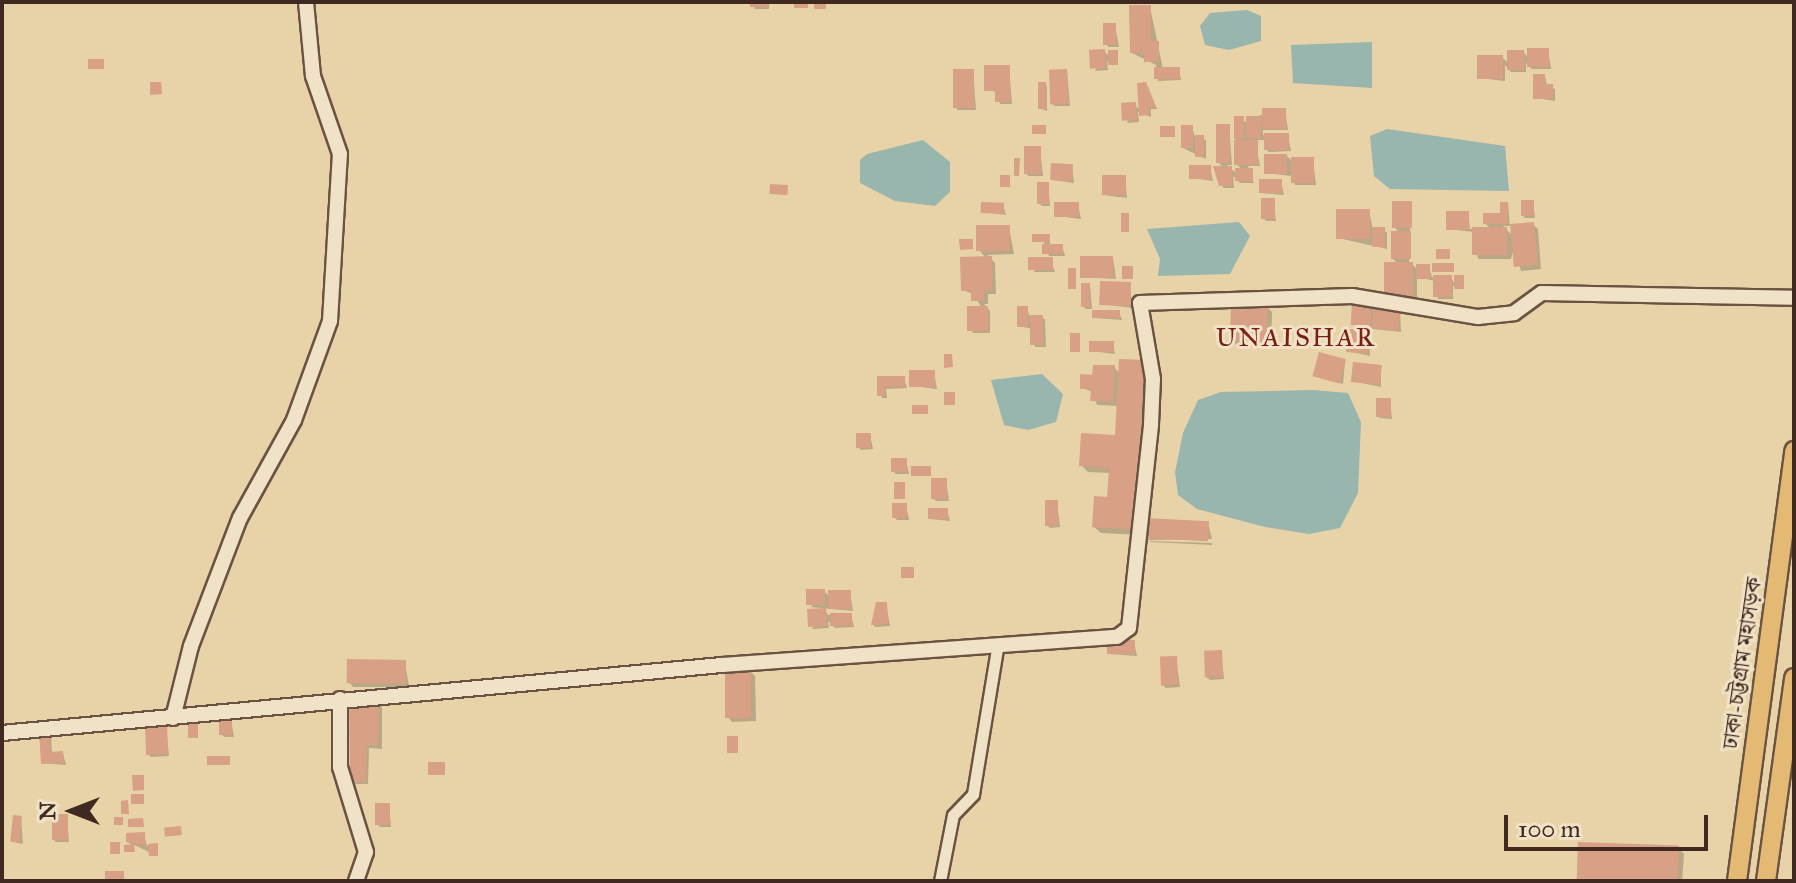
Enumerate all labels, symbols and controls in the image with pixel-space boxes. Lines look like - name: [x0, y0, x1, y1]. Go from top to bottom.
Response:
- district label: UNAISHAR: [1216, 322, 1376, 354]
- street label: ঢাকা-চট্টগ্রাম মহাসড়ক: [1717, 576, 1767, 750]
- north arrow: [32, 771, 112, 851]
- scale bar: [1508, 799, 1712, 849]
- text: N: [34, 802, 61, 820]
- text: 100 m: [1518, 814, 1581, 844]

